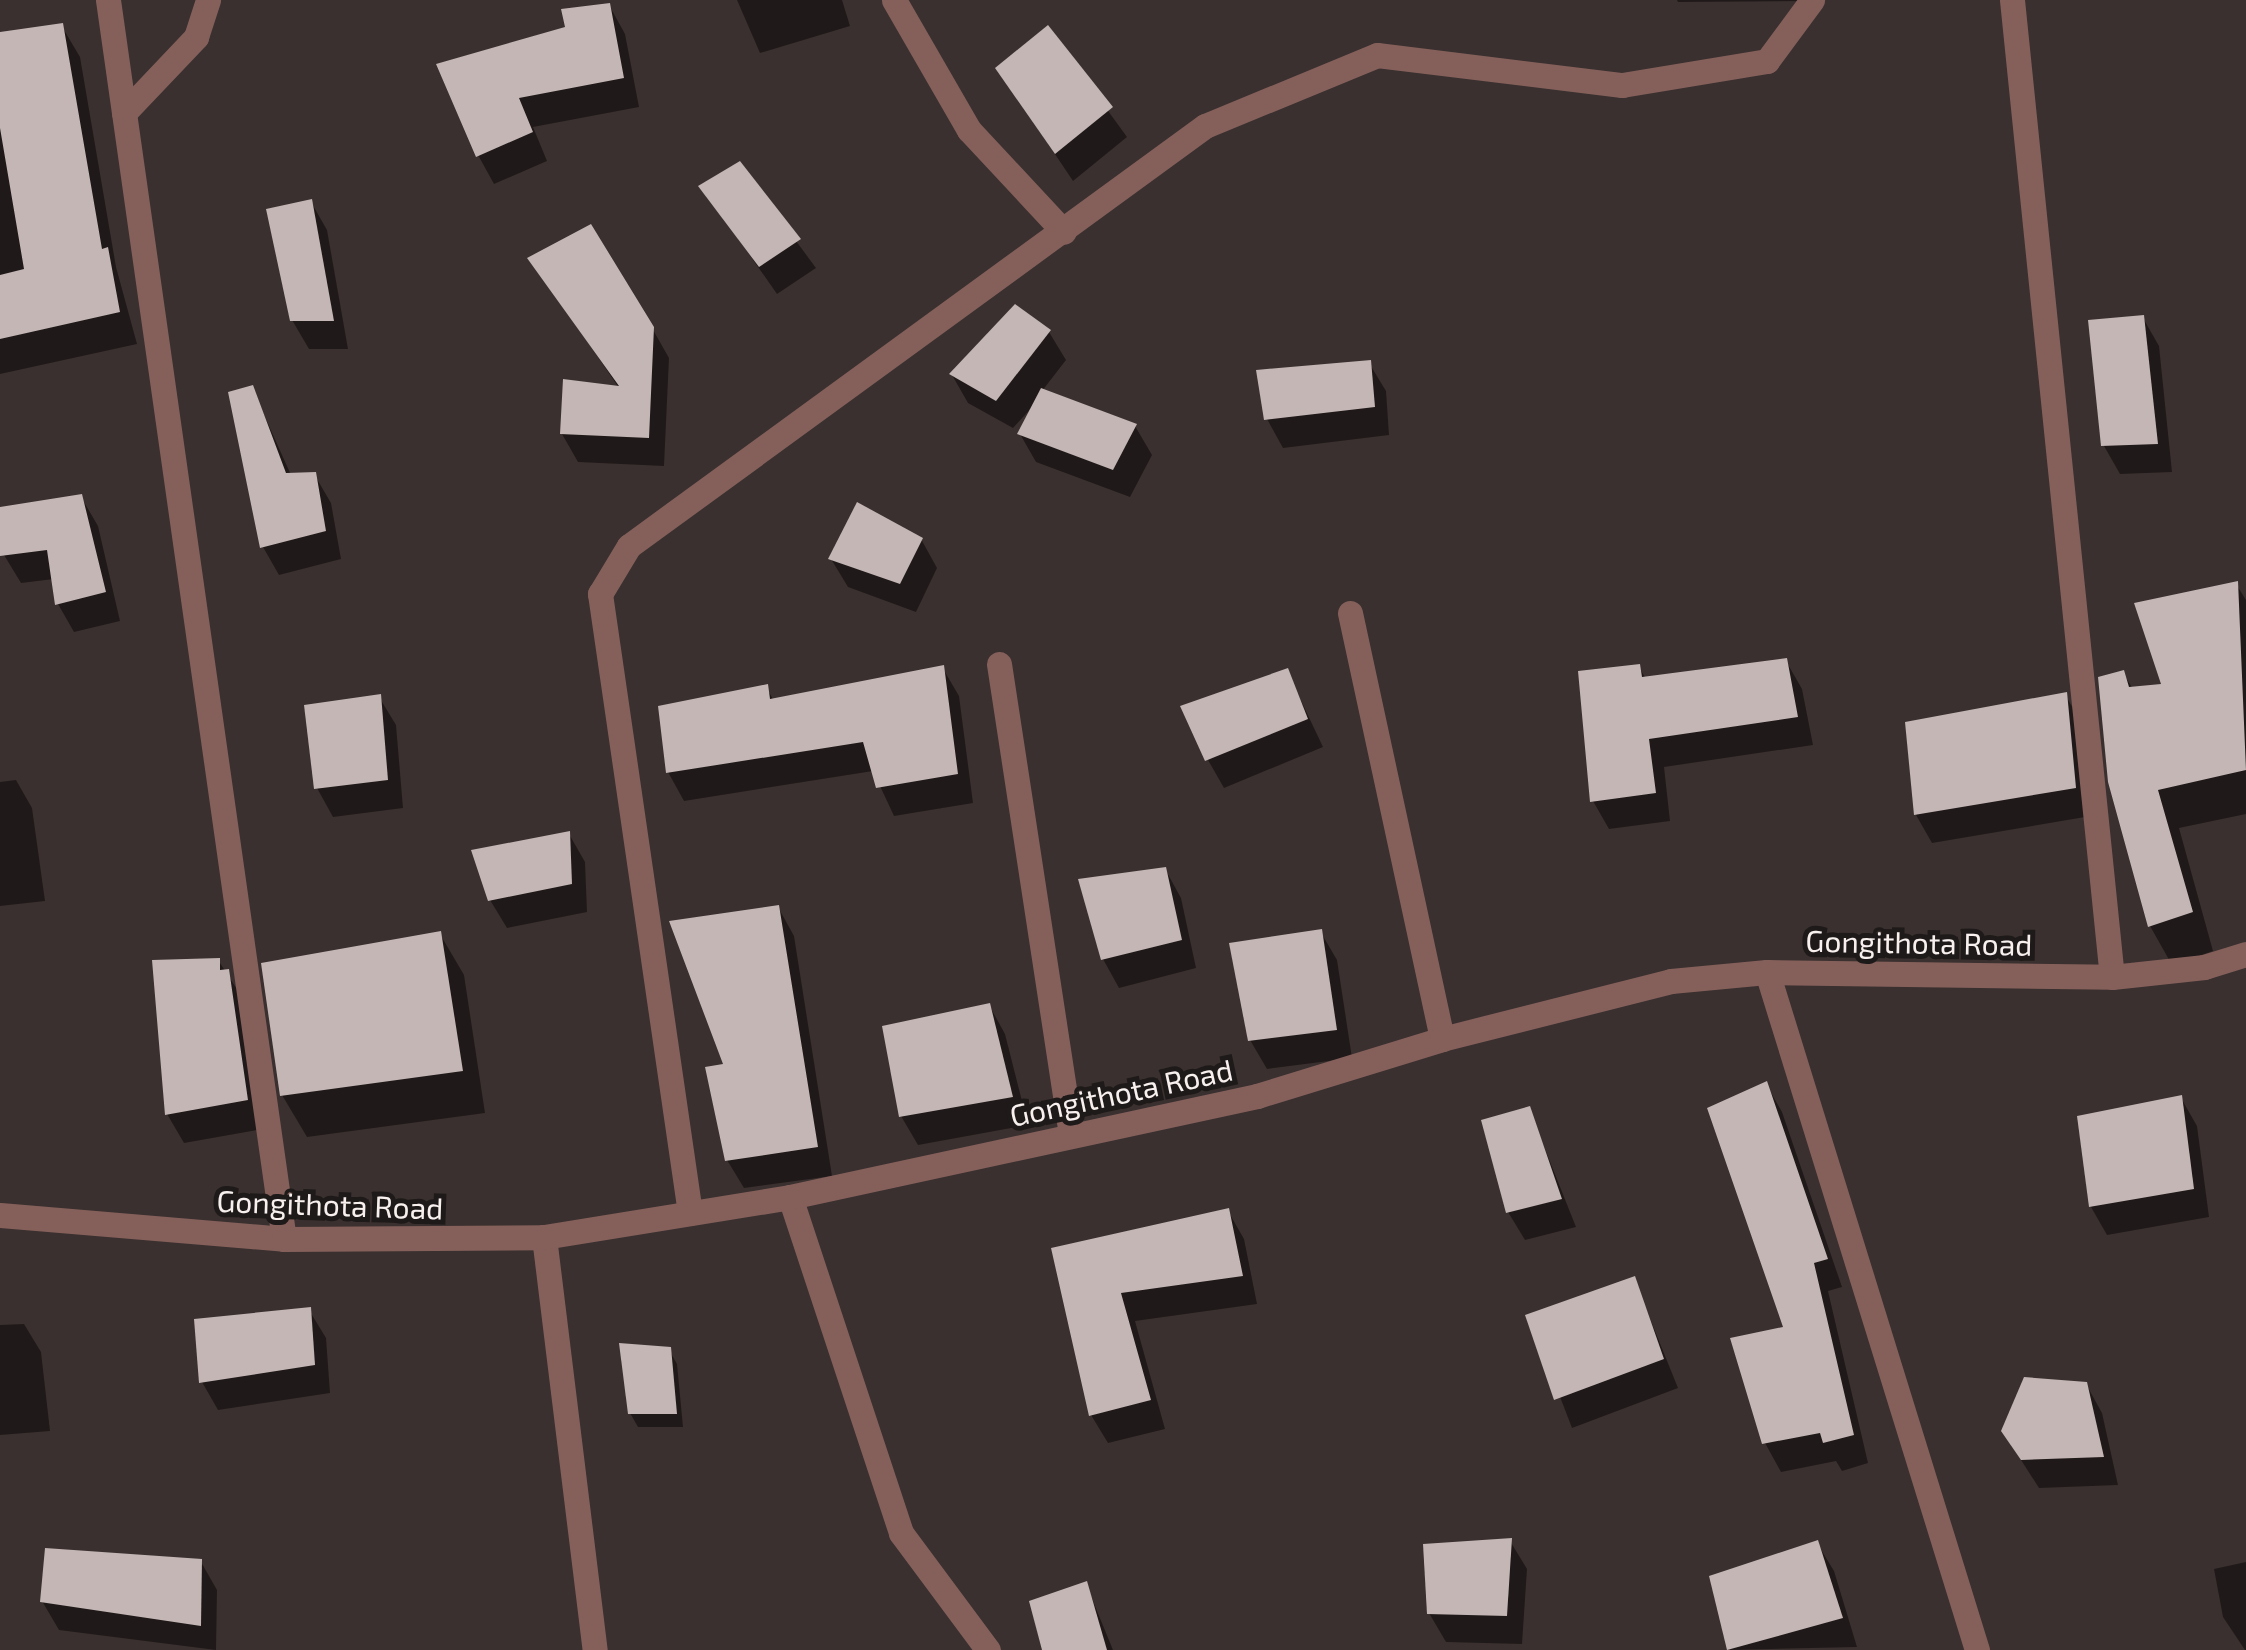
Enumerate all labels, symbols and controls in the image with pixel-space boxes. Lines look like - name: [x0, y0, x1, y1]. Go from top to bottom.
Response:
- street label: Gongithota Road: [1805, 922, 2033, 962]
- street label: Gongithota Road: [1006, 1051, 1236, 1133]
- street label: Gongithota Road: [216, 1182, 444, 1226]

